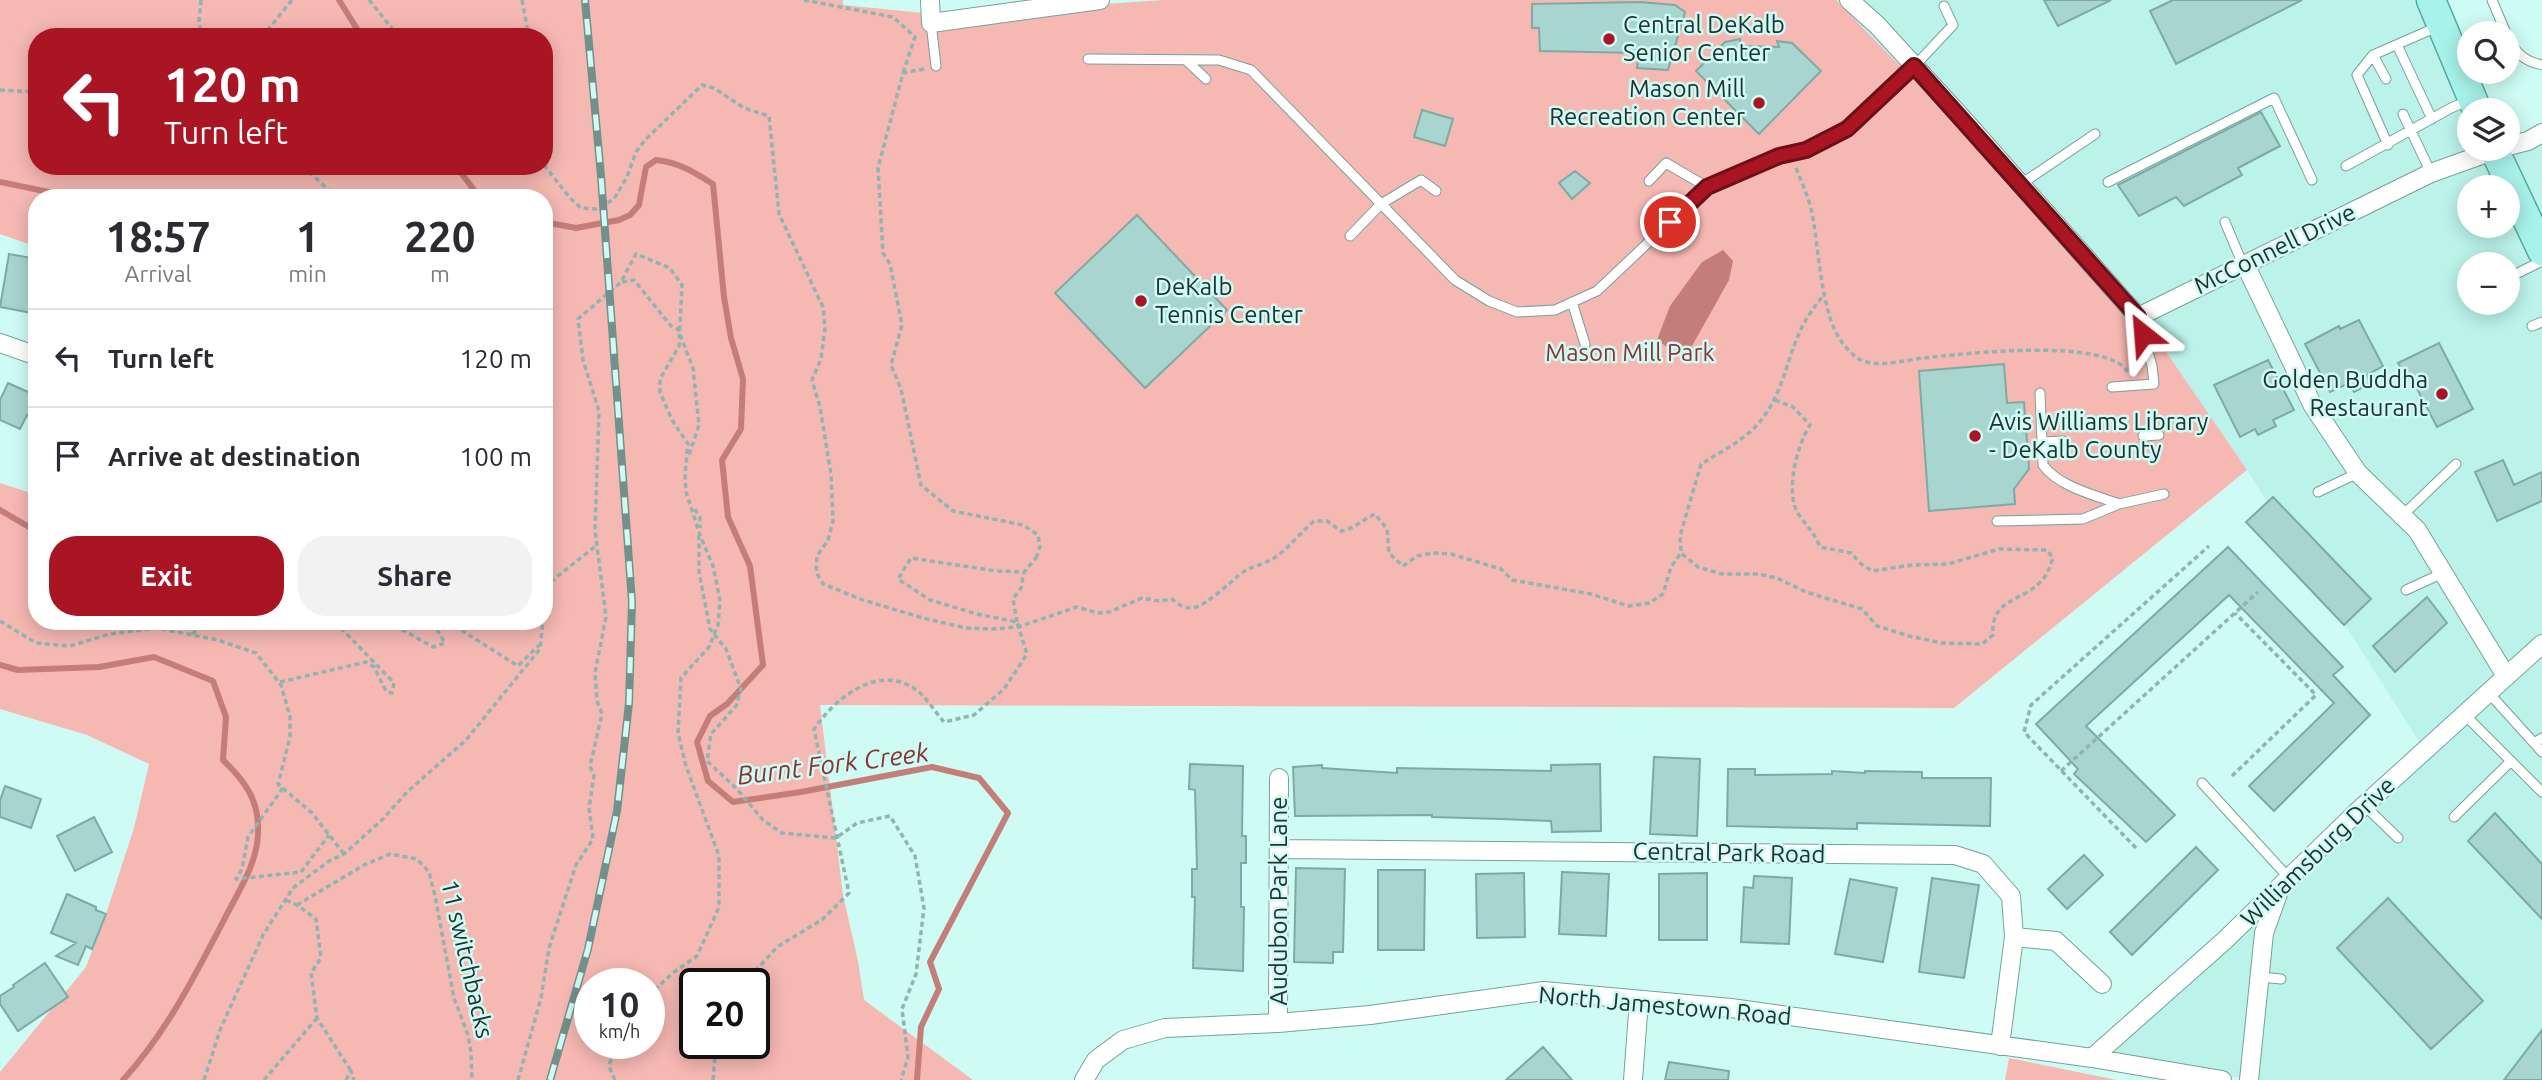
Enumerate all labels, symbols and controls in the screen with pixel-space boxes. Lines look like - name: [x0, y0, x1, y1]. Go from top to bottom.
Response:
- place label: Central DeKalb Senior Center: [1623, 11, 1785, 66]
- map controls: [2457, 21, 2520, 315]
- button: search: [2457, 21, 2520, 84]
- marker: Central DeKalb Senior Center: [1601, 31, 1617, 47]
- icon: left: [49, 56, 140, 147]
- text: 120 m: [164, 56, 301, 111]
- place label: Mason Mill Recreation Center: [1549, 75, 1745, 130]
- marker: Mason Mill Recreation Center: [1751, 95, 1767, 111]
- button: layers: [2457, 98, 2520, 161]
- text: Turn left: [164, 114, 288, 150]
- button: +: [2457, 175, 2520, 238]
- pin: [1640, 192, 1700, 252]
- street label: McConnell Drive: [2190, 198, 2360, 299]
- icon: arrive: [1651, 203, 1689, 241]
- text: 18:57: [106, 213, 211, 260]
- text: 1: [296, 213, 319, 260]
- text: 220: [404, 213, 475, 260]
- button: −: [2457, 252, 2520, 315]
- text: Arrival: [125, 261, 192, 286]
- text: min: [288, 261, 327, 286]
- text: m: [430, 261, 450, 286]
- place label: DeKalb Tennis Center: [1155, 273, 1303, 328]
- marker: DeKalb Tennis Center: [1133, 293, 1149, 309]
- position arrow: [2106, 297, 2180, 371]
- icon: left: [49, 339, 87, 377]
- park label: Mason Mill Park: [1545, 339, 1715, 366]
- text: Turn left: [108, 344, 214, 373]
- text: 120 m: [460, 344, 532, 373]
- place label: Golden Buddha Restaurant: [2262, 366, 2429, 421]
- marker: Golden Buddha Restaurant: [2434, 386, 2450, 402]
- place label: Avis Williams Library - DeKalb County: [1989, 408, 2209, 463]
- marker: Avis Williams Library - DeKalb County: [1967, 428, 1983, 444]
- icon: arrive: [49, 437, 87, 475]
- text: Arrive at destination: [108, 442, 361, 471]
- text: 100 m: [460, 442, 532, 471]
- button: Exit: [49, 536, 284, 616]
- button: Share: [298, 536, 532, 616]
- water label: Burnt Fork Creek: [735, 737, 931, 790]
- street label: Williamsburg Drive: [2235, 771, 2400, 932]
- street label: Audubon Park Lane: [1265, 796, 1292, 1006]
- street label: Central Park Road: [1632, 837, 1826, 868]
- street label: 11 switchbacks: [436, 877, 499, 1041]
- speed limit sign: 20: [679, 968, 770, 1059]
- street label: North Jamestown Road: [1537, 981, 1793, 1030]
- text: 10: [600, 984, 639, 1024]
- text: km/h: [599, 1021, 640, 1041]

